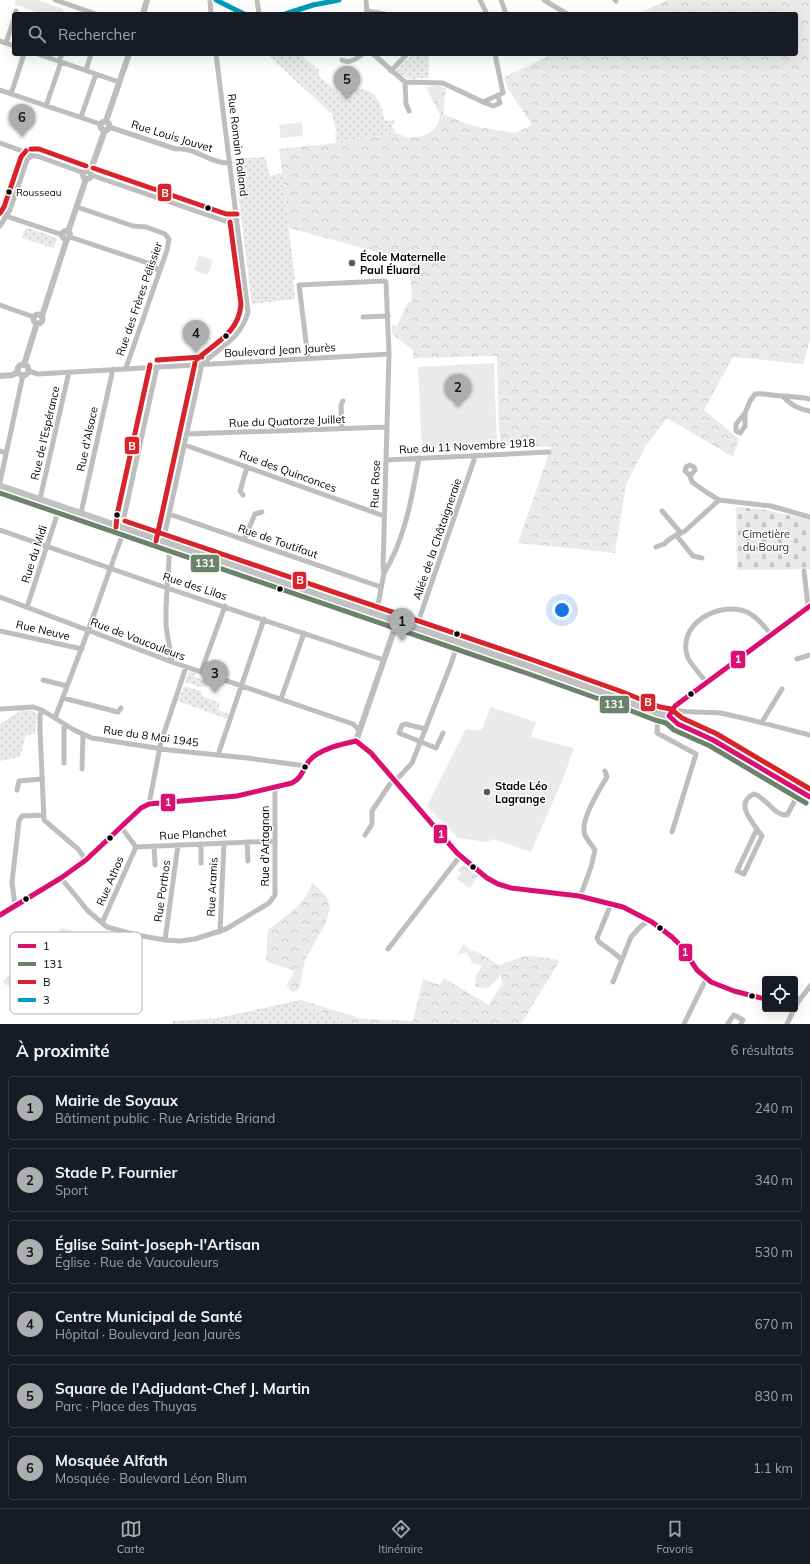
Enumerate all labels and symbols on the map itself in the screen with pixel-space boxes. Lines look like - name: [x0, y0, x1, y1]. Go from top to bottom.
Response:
- pin: 5: [334, 66, 360, 99]
- street label: Rue Romain Rolland: [225, 93, 251, 197]
- pin: 6: [9, 104, 35, 137]
- street label: Rue Louis Jouvet: [130, 117, 214, 155]
- line badge: B: [157, 183, 172, 202]
- place label: Rousseau: [16, 186, 61, 199]
- text: B: [161, 186, 169, 200]
- marker: Rousseau: [4, 187, 14, 197]
- unlabelled marker: [203, 203, 213, 213]
- street label: Rue des Frères Pélissier: [113, 240, 165, 358]
- place label: École Maternelle Paul Éluard: [360, 250, 446, 277]
- marker: École Maternelle Paul Éluard: [347, 258, 357, 268]
- pin: 4: [183, 320, 209, 353]
- unlabelled marker: [221, 331, 231, 341]
- street label: Boulevard Jean Jaurès: [224, 340, 336, 360]
- pin: 2: [445, 374, 471, 407]
- street label: Rue de l'Espérance: [27, 385, 63, 481]
- street label: Rue d'Alsace: [73, 405, 101, 473]
- street label: Rue du Quatorze Juillet: [229, 412, 345, 430]
- street label: Rue du 11 Novembre 1918: [399, 435, 536, 457]
- line badge: B: [124, 436, 140, 455]
- text: B: [128, 439, 136, 453]
- street label: Rue des Quinconces: [237, 447, 339, 495]
- street label: Rue Rose: [367, 460, 383, 508]
- street label: Allée de la Châtaigneraie: [410, 476, 464, 602]
- unlabelled marker: [112, 510, 122, 520]
- street label: Rue de Toutifaut: [236, 521, 320, 561]
- street label: Rue du Midi: [18, 523, 50, 585]
- park label: Cimetière du Bourg: [742, 527, 790, 554]
- line badge: 131: [190, 554, 220, 573]
- text: 131: [195, 556, 215, 570]
- street label: Rue des Lilas: [161, 569, 229, 603]
- line badge: B: [292, 571, 307, 590]
- text: B: [296, 573, 304, 587]
- unlabelled marker: [275, 584, 285, 594]
- your location: [552, 600, 572, 620]
- pin: 1: [389, 608, 415, 641]
- street label: Rue de Vaucouleurs: [89, 614, 187, 664]
- street label: Rue Neuve: [15, 617, 71, 643]
- unlabelled marker: [452, 629, 462, 639]
- line badge: 1: [730, 650, 746, 669]
- text: 1: [735, 652, 742, 666]
- pin: 3: [202, 660, 228, 693]
- unlabelled marker: [686, 689, 696, 699]
- line badge: B: [640, 693, 656, 712]
- line badge: 131: [599, 695, 630, 714]
- text: B: [644, 695, 652, 709]
- text: 131: [604, 697, 624, 711]
- street label: Rue du 8 Mai 1945: [102, 722, 200, 750]
- unlabelled marker: [300, 762, 310, 772]
- place label: Stade Léo Lagrange: [495, 779, 548, 806]
- marker: Stade Léo Lagrange: [482, 787, 492, 797]
- line badge: 1: [160, 793, 176, 812]
- text: 1: [165, 795, 172, 809]
- street label: Rue d'Artagnan: [258, 806, 272, 886]
- line badge: 1: [433, 824, 448, 844]
- street label: Rue Planchet: [159, 825, 227, 843]
- text: 1: [438, 827, 445, 841]
- unlabelled marker: [105, 833, 115, 843]
- street label: Rue Athos: [93, 854, 127, 908]
- street label: Rue Aramis: [203, 857, 221, 917]
- street label: Rue Porthos: [151, 859, 173, 923]
- unlabelled marker: [468, 862, 478, 872]
- unlabelled marker: [21, 894, 31, 904]
- unlabelled marker: [655, 923, 665, 933]
- legend: [10, 932, 142, 1014]
- text: 1: [43, 939, 50, 953]
- line badge: 1: [678, 943, 693, 962]
- text: 1: [682, 945, 689, 959]
- text: 131: [43, 957, 63, 971]
- text: B: [43, 975, 50, 989]
- unlabelled marker: [747, 991, 757, 1001]
- text: 3: [43, 993, 50, 1007]

